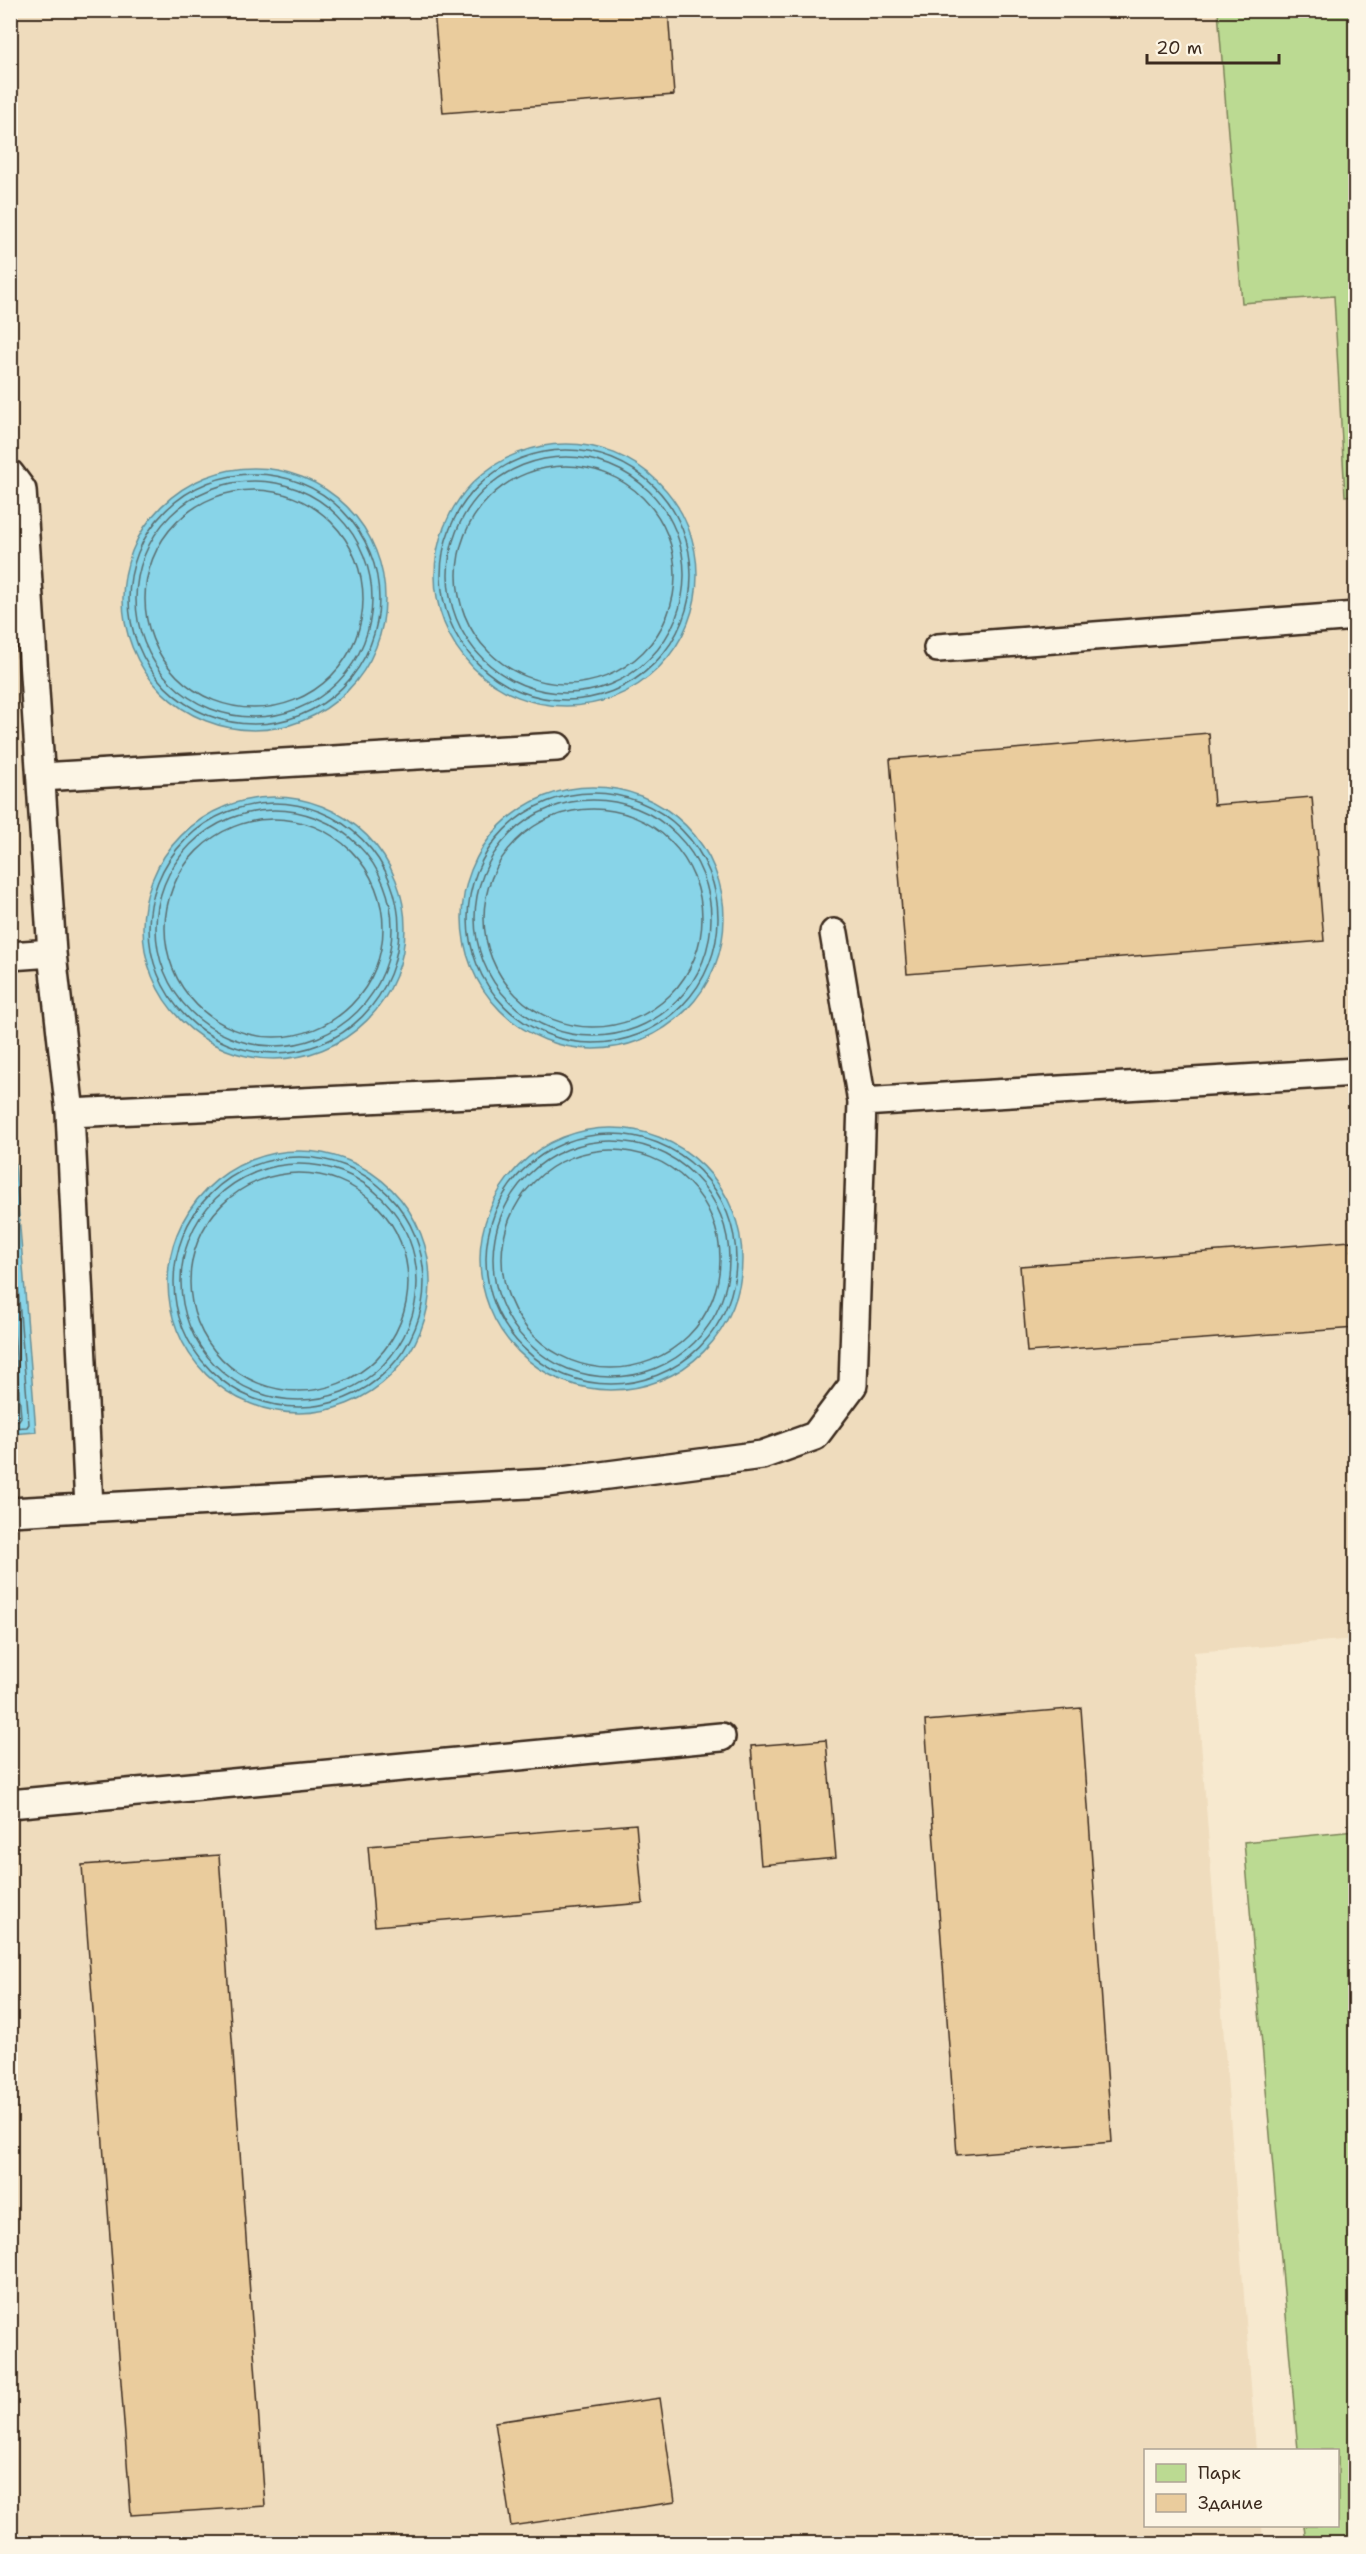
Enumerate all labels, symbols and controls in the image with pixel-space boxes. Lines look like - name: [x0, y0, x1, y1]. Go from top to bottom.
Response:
- scale bar: [1147, 27, 1279, 65]
- text: 20 m: [1156, 36, 1202, 60]
- legend: [1144, 2449, 1339, 2527]
- text: Парк: [1198, 2461, 1241, 2485]
- text: Здание: [1198, 2491, 1263, 2515]

